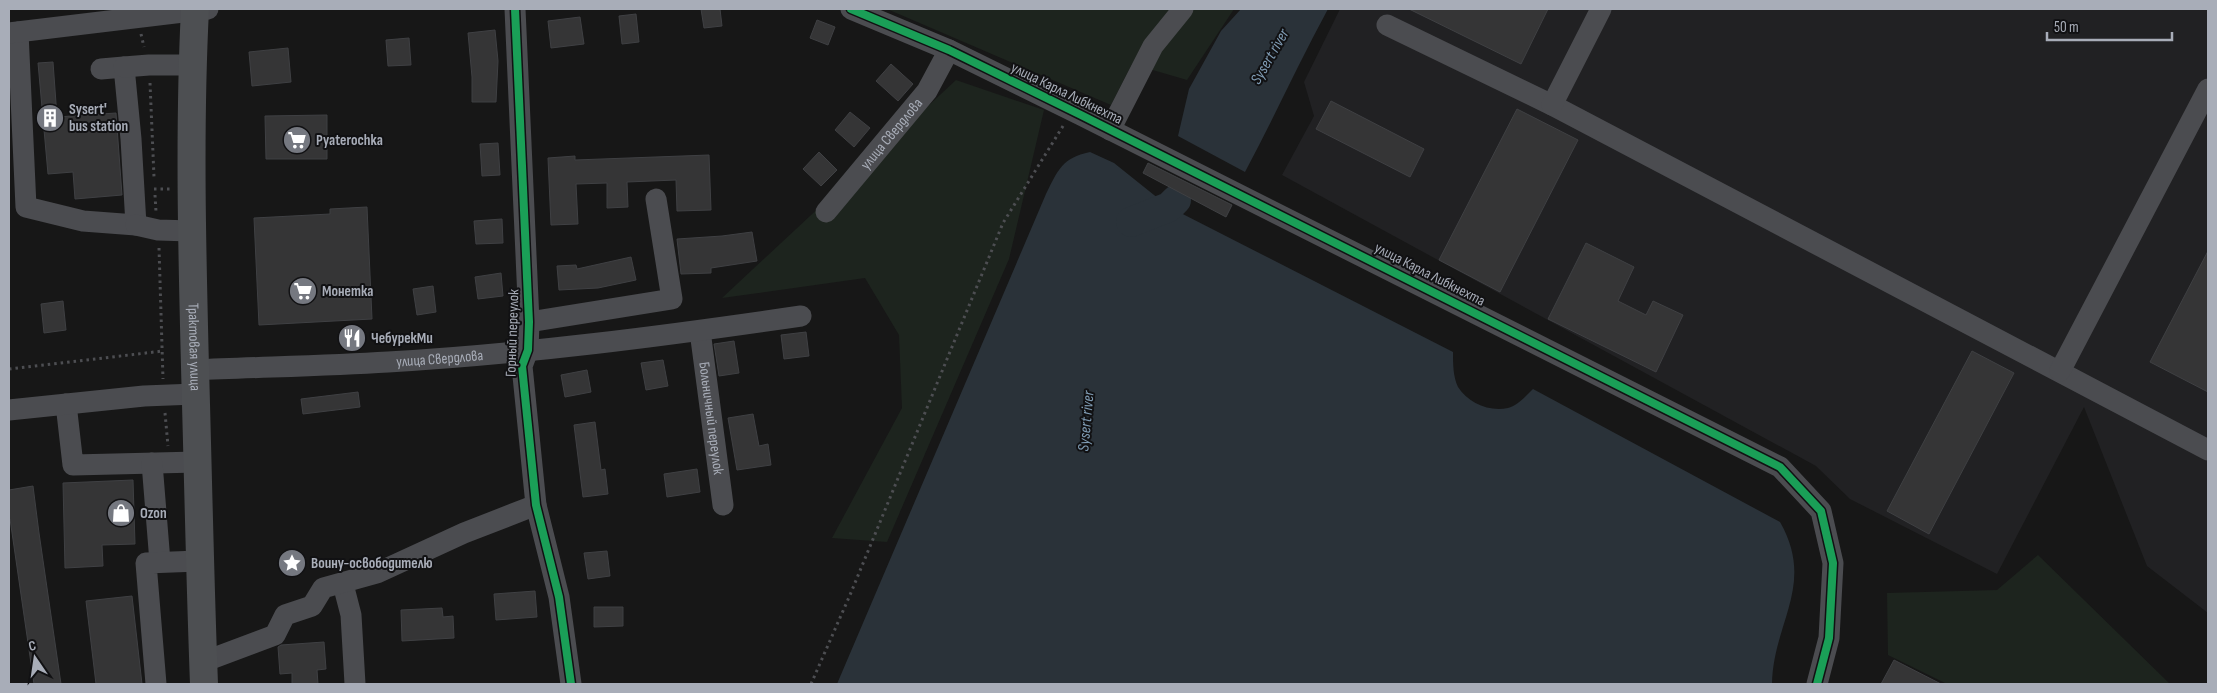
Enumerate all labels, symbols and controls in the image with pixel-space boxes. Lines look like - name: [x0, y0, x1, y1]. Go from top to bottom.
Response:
- scale bar: [2047, 10, 2172, 42]
- text: 50 m: [2054, 18, 2079, 37]
- water label: Sysert river: [1247, 25, 1294, 88]
- street label: улица Карла Либкнехта: [1008, 58, 1126, 129]
- street label: улица Свердлова: [856, 94, 927, 174]
- place label: Sysert' bus station: [69, 100, 128, 136]
- building icon: Sysert' bus station: [35, 103, 65, 133]
- supermarket icon: Pyaterochka: [282, 125, 312, 155]
- place label: Pyaterochka: [316, 131, 383, 150]
- street label: улица Карла Либкнехта: [1371, 238, 1489, 311]
- supermarket icon: Монетка: [288, 276, 318, 306]
- place label: Монетка: [322, 282, 373, 301]
- street label: Горный переулок: [501, 288, 524, 377]
- street label: Трактовая улица: [183, 303, 205, 391]
- restaurant icon: ЧебурекМи: [337, 323, 367, 353]
- place label: ЧебурекМи: [371, 329, 433, 348]
- street label: улица Свердлова: [396, 346, 484, 371]
- street label: Больничный переулок: [694, 361, 728, 476]
- water label: Sysert river: [1074, 390, 1099, 452]
- shop icon: Ozon: [106, 498, 136, 528]
- place label: Ozon: [140, 504, 167, 523]
- place icon: Воину-освободителю: [277, 548, 307, 578]
- place label: Воину-освободителю: [311, 554, 433, 573]
- north arrow: [10, 633, 60, 683]
- text: С: [27, 637, 38, 655]

